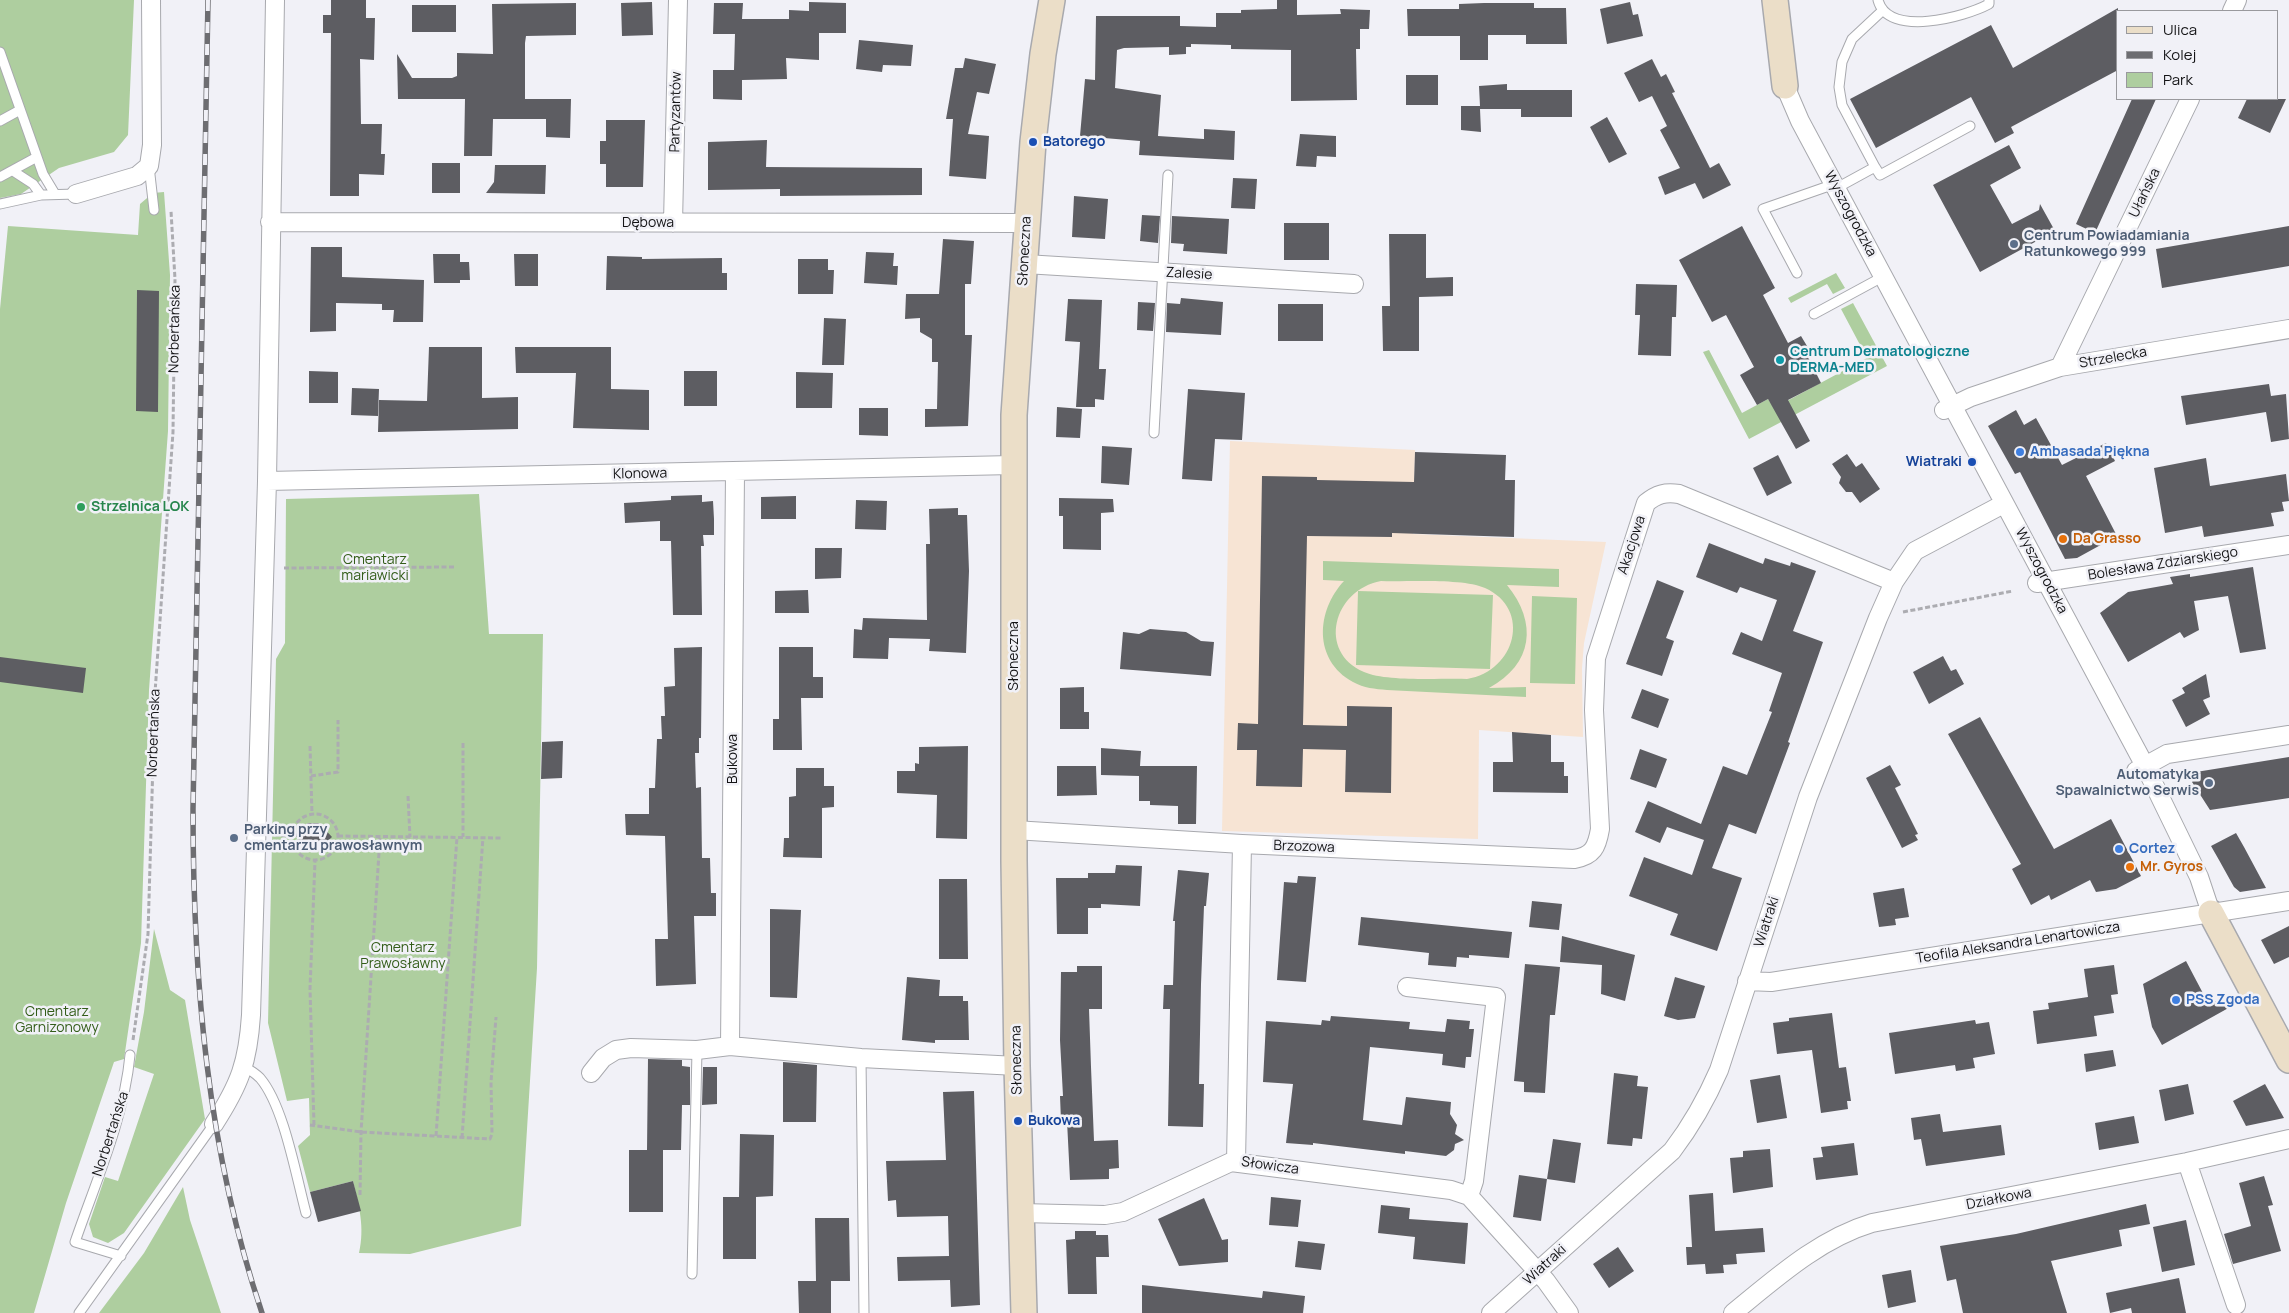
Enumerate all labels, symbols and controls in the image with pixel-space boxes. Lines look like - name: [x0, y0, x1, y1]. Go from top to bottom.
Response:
- legend: [2116, 10, 2279, 100]
- text: Ulica: [2163, 19, 2197, 40]
- text: Kolej: [2163, 44, 2196, 65]
- text: Park: [2163, 69, 2193, 90]
- street label: Partyzantów: [667, 71, 685, 153]
- place label: Batorego: [1043, 134, 1105, 150]
- marker: Batorego: [1027, 136, 1039, 148]
- street label: Ułańska: [2126, 166, 2164, 220]
- street label: Wyszogrodzka: [1820, 168, 1880, 260]
- street label: Dębowa: [622, 215, 674, 231]
- street label: Słoneczna: [1015, 216, 1035, 286]
- place label: Centrum Powiadamiania Ratunkowego 999: [2024, 228, 2190, 260]
- marker: Centrum Powiadamiania Ratunkowego 999: [2008, 238, 2020, 250]
- street label: Zalesie: [1165, 264, 1213, 284]
- street label: Norbertańska: [166, 285, 184, 373]
- place label: Centrum Dermatologiczne DERMA-MED: [1790, 344, 1970, 377]
- street label: Strzelecka: [2078, 344, 2148, 372]
- marker: Centrum Dermatologiczne DERMA-MED: [1774, 354, 1786, 366]
- place label: Ambasada Piękna: [2030, 444, 2149, 460]
- marker: Ambasada Piękna: [2014, 446, 2026, 458]
- place label: Wiatraki: [1906, 454, 1962, 470]
- marker: Wiatraki: [1966, 456, 1978, 468]
- street label: Klonowa: [613, 465, 667, 483]
- place label: Strzelnica LOK: [91, 499, 189, 515]
- marker: Strzelnica LOK: [75, 501, 87, 513]
- street label: Akacjowa: [1615, 513, 1649, 577]
- street label: Wyszogrodzka: [2011, 525, 2071, 617]
- place label: Da Grasso: [2073, 531, 2141, 547]
- marker: Da Grasso: [2057, 533, 2069, 545]
- street label: Bolesława Zdziarskiego: [2087, 544, 2239, 584]
- park label: Cmentarz mariawicki: [341, 552, 409, 584]
- street label: Słoneczna: [1006, 621, 1022, 691]
- street label: Norbertańska: [144, 689, 164, 777]
- street label: Bukowa: [725, 734, 741, 784]
- place label: Automatyka Spawalnictwo Serwis: [2055, 767, 2199, 800]
- marker: Automatyka Spawalnictwo Serwis: [2203, 777, 2215, 789]
- place label: Parking przy cmentarzu prawosławnym: [244, 822, 422, 854]
- marker: Parking przy cmentarzu prawosławnym: [228, 832, 240, 844]
- street label: Brzozowa: [1273, 838, 1335, 856]
- place label: Cortez: [2129, 841, 2175, 857]
- marker: Cortez: [2113, 843, 2125, 855]
- place label: Mr. Gyros: [2140, 859, 2203, 875]
- marker: Mr. Gyros: [2124, 861, 2136, 873]
- street label: Wiatraki: [1751, 895, 1783, 949]
- street label: Teofila Aleksandra Lenartowicza: [1915, 919, 2121, 967]
- park label: Cmentarz Prawosławny: [360, 940, 446, 972]
- place label: PSS Zgoda: [2186, 992, 2260, 1008]
- marker: PSS Zgoda: [2170, 994, 2182, 1006]
- park label: Cmentarz Garnizonowy: [15, 1004, 99, 1036]
- street label: Słoneczna: [1008, 1025, 1026, 1095]
- street label: Norbertańska: [89, 1089, 133, 1179]
- place label: Bukowa: [1028, 1113, 1080, 1129]
- marker: Bukowa: [1012, 1115, 1024, 1127]
- street label: Słowicza: [1240, 1154, 1300, 1178]
- street label: Działkowa: [1965, 1184, 2033, 1214]
- street label: Wiatraki: [1520, 1241, 1570, 1289]

